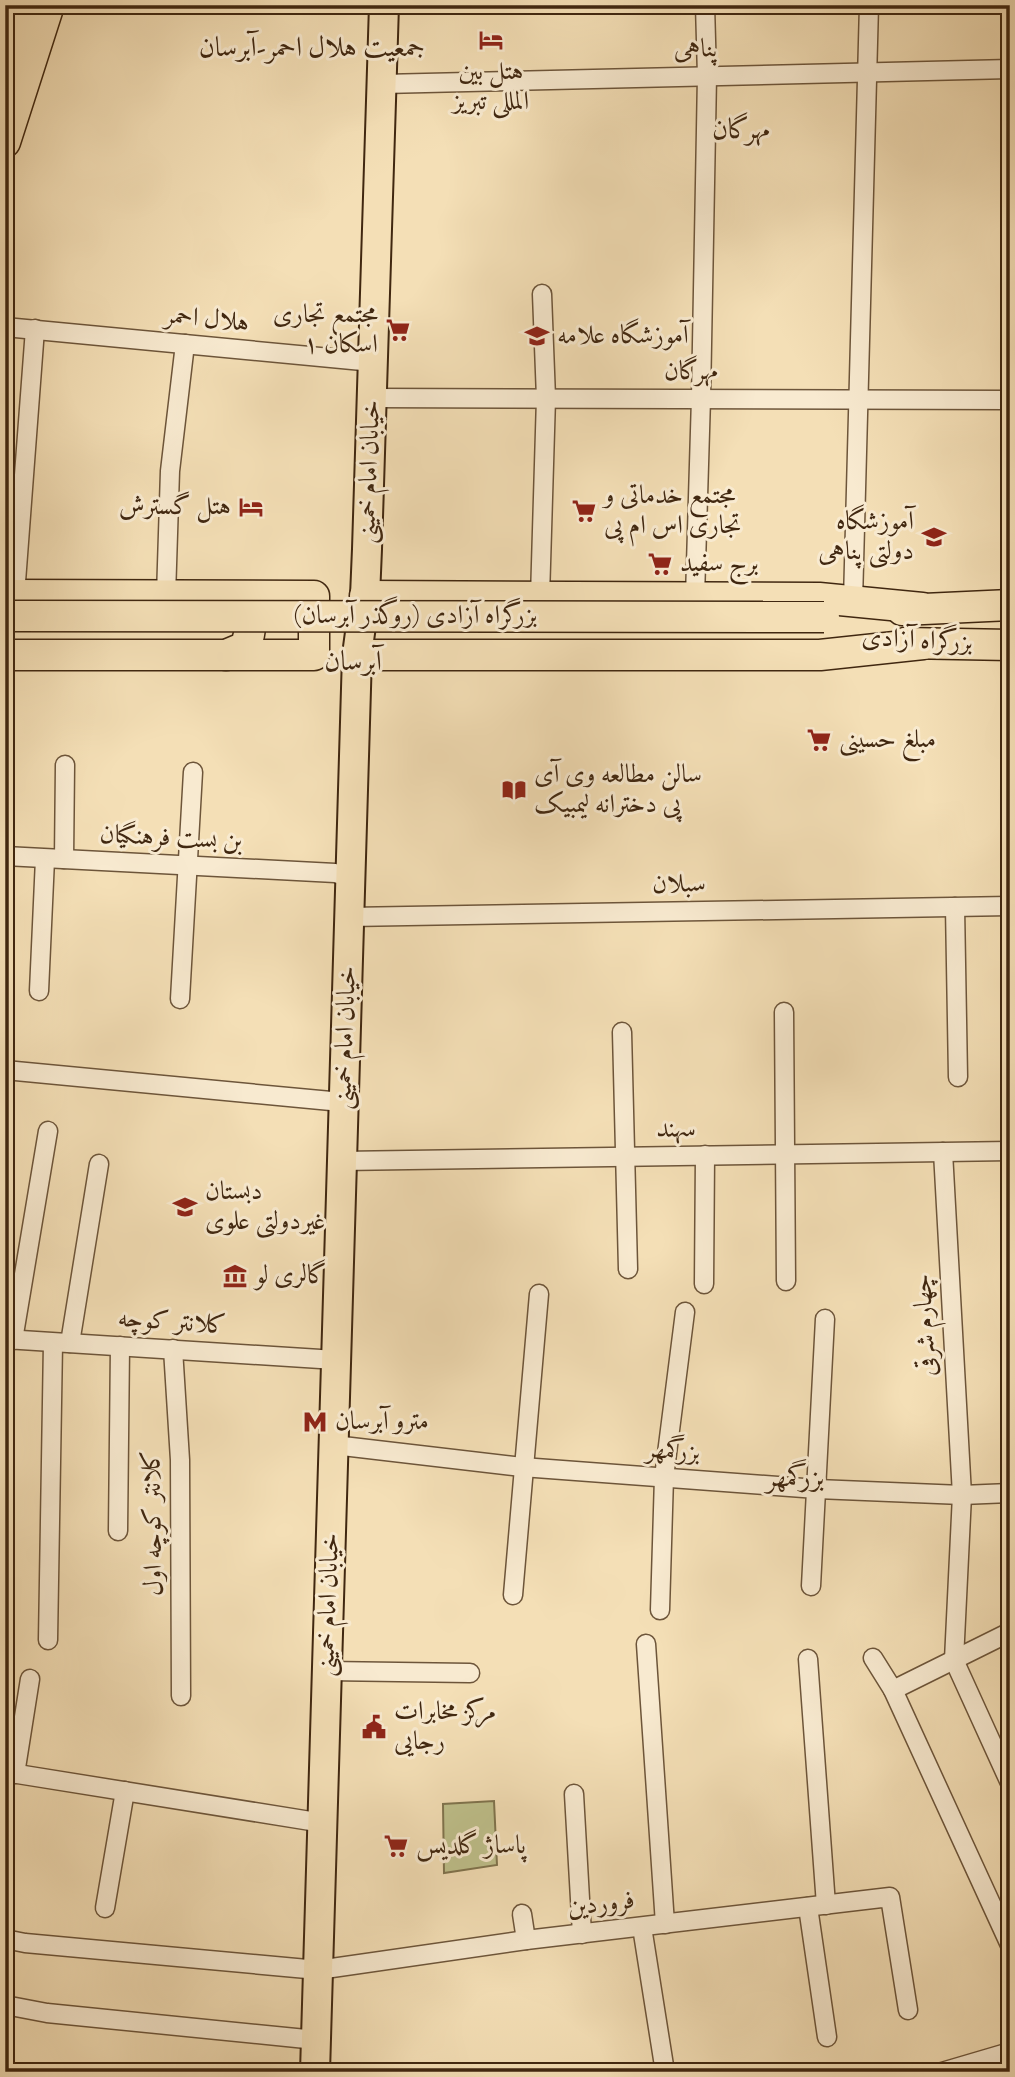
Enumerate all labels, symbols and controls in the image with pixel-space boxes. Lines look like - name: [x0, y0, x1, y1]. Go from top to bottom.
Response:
- hotel icon: هتل بین المللی تبریز: [477, 26, 505, 54]
- district label: جمعیت هلال احمر-آبرسان: [199, 29, 425, 69]
- street label: پناهی: [673, 31, 719, 69]
- place label: هتل بین المللی تبریز: [450, 54, 529, 121]
- district label: مهرگان: [712, 111, 770, 151]
- street label: هلال احمر: [160, 297, 251, 343]
- place label: مجتمع تجاری اسکان ۱: [273, 297, 378, 364]
- supermarket icon: مجتمع تجاری اسکان ۱: [384, 316, 412, 344]
- place label: آموزشگاه علامه: [557, 318, 691, 355]
- school or university icon: آموزشگاه علامه: [523, 322, 551, 350]
- street label: مهرگان: [664, 354, 718, 391]
- street label: خیابان امام خمینی: [349, 399, 393, 545]
- place label: مجتمع خدماتی و تجاری اس ام پی: [601, 478, 741, 547]
- place label: هتل گسترش: [119, 489, 231, 526]
- hotel icon: هتل گسترش: [237, 493, 265, 521]
- supermarket icon: مجتمع خدماتی و تجاری اس ام پی: [570, 497, 598, 525]
- place label: آموزشگاه دولتی پناهی: [818, 504, 916, 571]
- school or university icon: آموزشگاه دولتی پناهی: [920, 523, 948, 551]
- place label: برج سفید: [680, 546, 759, 586]
- supermarket icon: برج سفید: [646, 550, 674, 578]
- street label: بزرگراه آزادی (روگذر آبرسان): [293, 596, 538, 635]
- street label: بزرگراه آزادی: [861, 619, 974, 662]
- district label: آبرسان: [324, 643, 385, 683]
- place label: مبلغ حسینی: [839, 722, 936, 762]
- supermarket icon: مبلغ حسینی: [805, 726, 833, 754]
- place label: سالن مطالعه وی آی پی دخترانه لیمبیک: [534, 757, 702, 824]
- library icon: سالن مطالعه وی آی پی دخترانه لیمبیک: [500, 776, 528, 804]
- street label: بن بست فرهنگیان: [99, 817, 243, 861]
- street label: سبلان: [652, 866, 706, 904]
- street label: خیابان امام خمینی: [325, 965, 369, 1111]
- street label: سهند: [656, 1111, 696, 1149]
- place label: دبستان غیردولتی علوی: [205, 1174, 325, 1241]
- school or university icon: دبستان غیردولتی علوی: [171, 1193, 199, 1221]
- place label: گالری لو: [252, 1258, 327, 1295]
- museum icon: گالری لو: [221, 1262, 249, 1290]
- street label: چهارم شرقی: [905, 1273, 949, 1377]
- street label: کلانتر کوچه: [116, 1301, 228, 1345]
- place label: مترو آبرسان: [335, 1404, 429, 1441]
- metro station icon: مترو آبرسان: [301, 1408, 329, 1436]
- street label: بزرگمهر: [642, 1431, 702, 1472]
- street label: کلانتر کوچه اول: [134, 1450, 174, 1596]
- district label: بزرگمهر: [763, 1458, 824, 1499]
- street label: خیابان امام خمینی: [308, 1532, 352, 1678]
- place label: مرکز مخابرات رجایی: [394, 1694, 496, 1761]
- public building icon: مرکز مخابرات رجایی: [360, 1713, 388, 1741]
- place label: پاساژ گلدیس: [416, 1828, 527, 1865]
- supermarket icon: پاساژ گلدیس: [382, 1832, 410, 1860]
- street label: فروردین: [565, 1883, 637, 1927]

